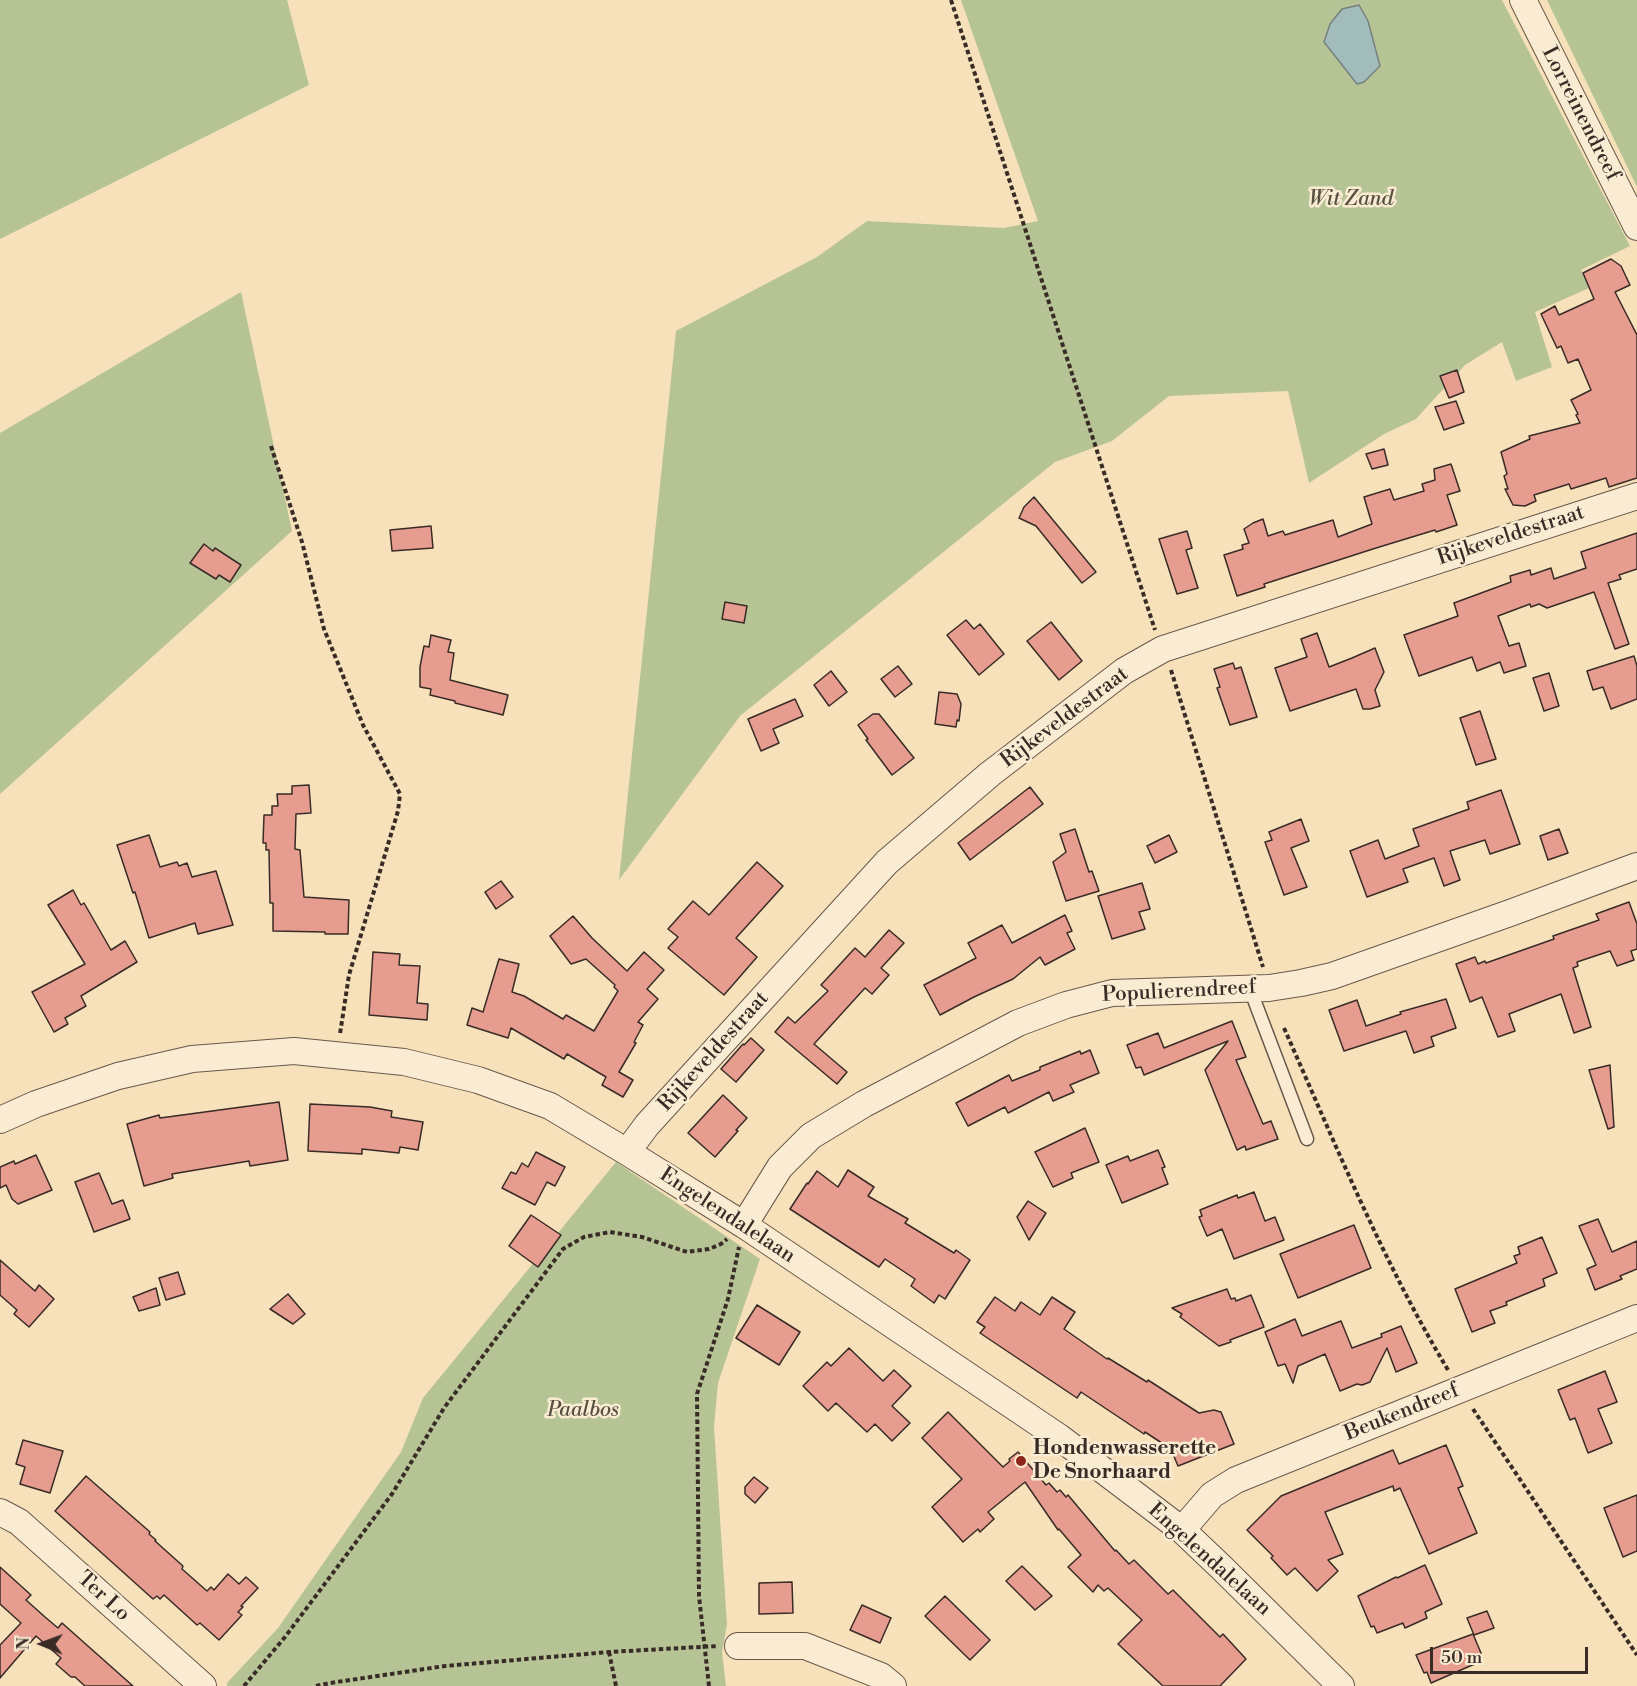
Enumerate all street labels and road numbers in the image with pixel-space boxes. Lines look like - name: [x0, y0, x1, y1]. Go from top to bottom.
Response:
- street label: Lorreinendreef: [1535, 43, 1625, 185]
- street label: Rijkeveldestraat: [1434, 500, 1588, 572]
- street label: Rijkeveldestraat: [996, 662, 1134, 774]
- street label: Populierendreef: [1101, 975, 1257, 1009]
- street label: Rijkeveldestraat: [653, 987, 775, 1117]
- street label: Engelendalelaan: [654, 1163, 800, 1269]
- street label: Beukendreef: [1341, 1379, 1463, 1447]
- street label: Engelendalelaan: [1142, 1498, 1276, 1622]
- street label: Ter Lo: [71, 1567, 135, 1627]

